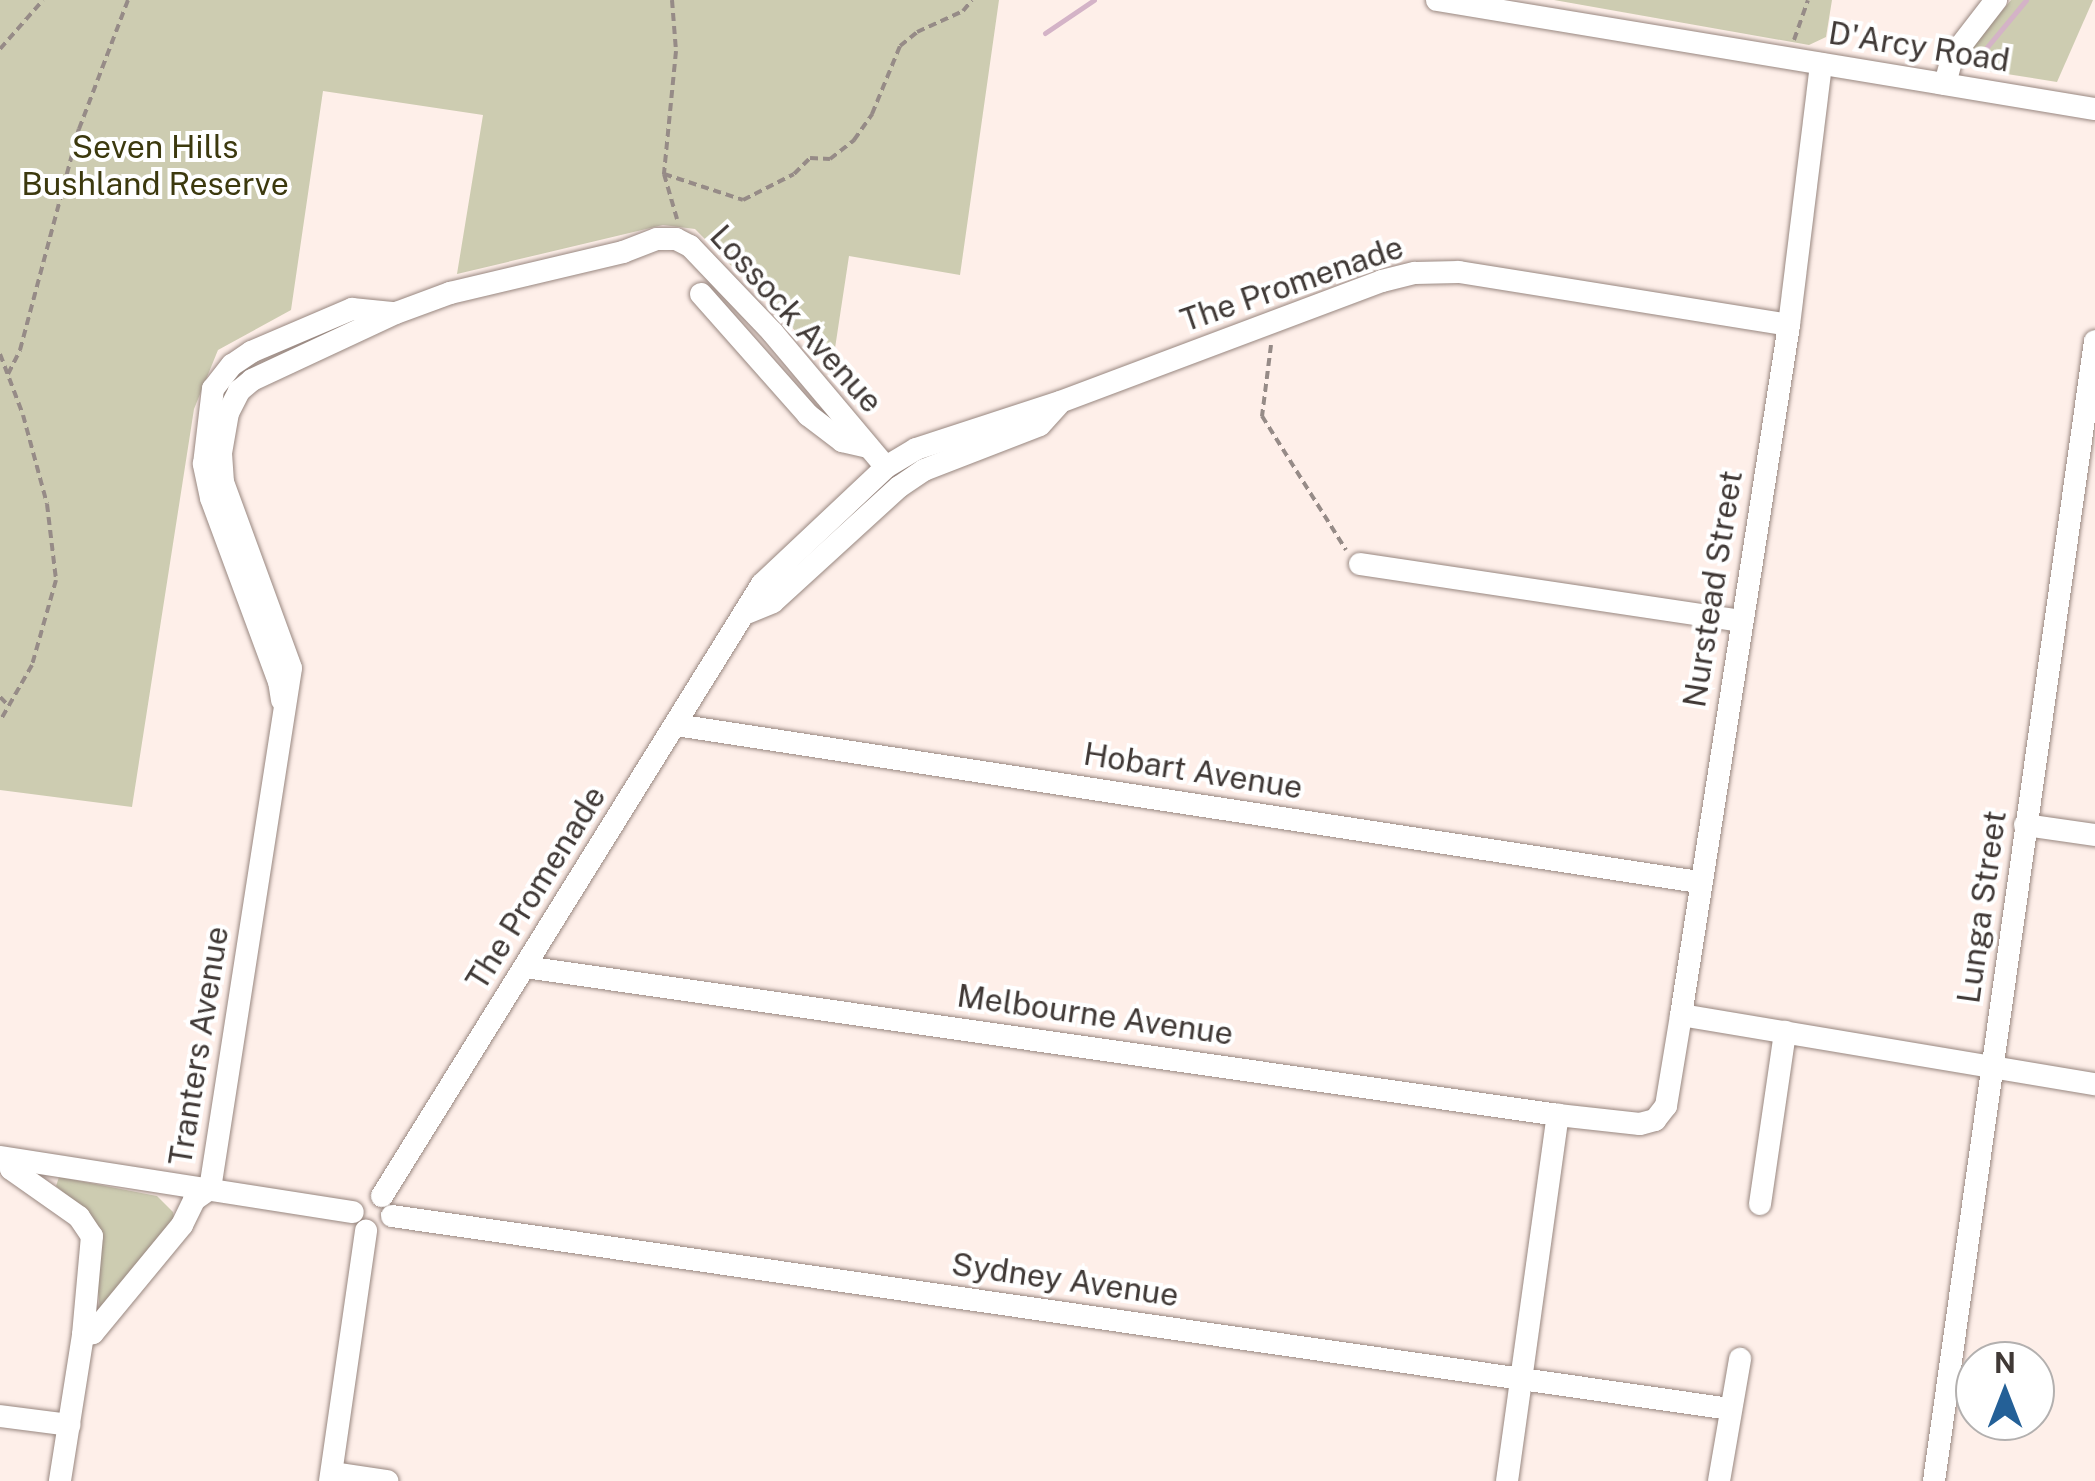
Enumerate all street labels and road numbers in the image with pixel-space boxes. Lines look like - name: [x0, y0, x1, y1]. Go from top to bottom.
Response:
- street label: D'Arcy Road: [1826, 14, 2012, 80]
- street label: Lossock Avenue: [702, 217, 890, 421]
- street label: The Promenade: [1176, 228, 1408, 340]
- street label: Nurstead Street: [1675, 468, 1751, 710]
- street label: Hobart Avenue: [1081, 735, 1305, 807]
- street label: The Promenade: [458, 779, 614, 997]
- street label: Lunga Street: [1949, 808, 2015, 1006]
- street label: Tranters Avenue: [161, 924, 237, 1168]
- street label: Melbourne Avenue: [954, 977, 1236, 1053]
- street label: Sydney Avenue: [949, 1245, 1181, 1315]

